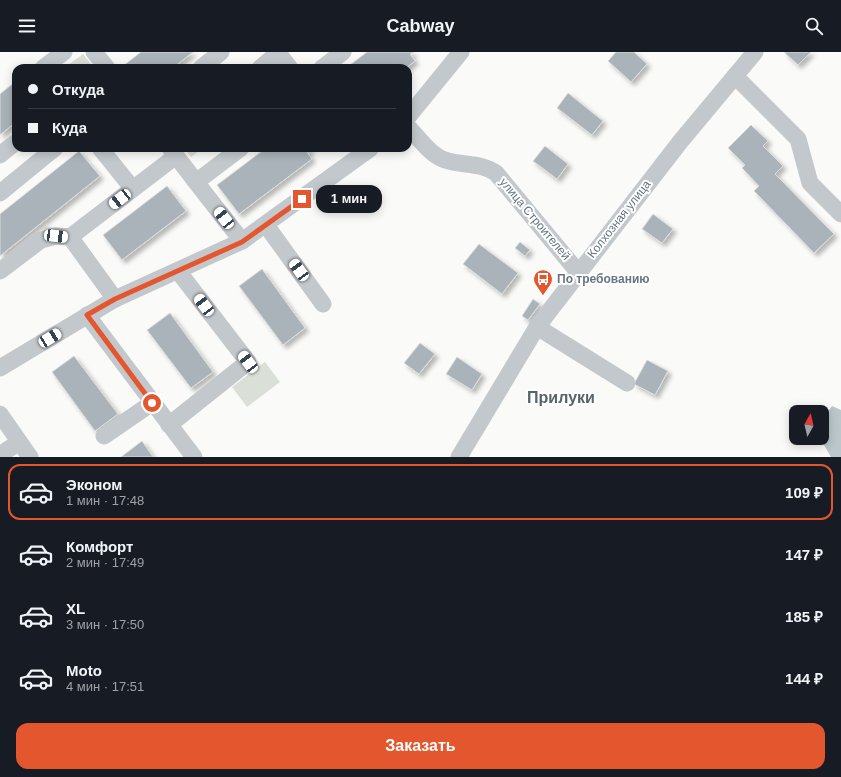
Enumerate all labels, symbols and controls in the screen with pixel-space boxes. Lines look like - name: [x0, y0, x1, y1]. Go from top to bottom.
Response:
- icon: menu: [16, 15, 38, 37]
- icon: search: [803, 15, 825, 37]
- text: Cabway: [386, 16, 455, 36]
- text: Откуда: [52, 81, 104, 98]
- text: Куда: [52, 119, 87, 136]
- street label: улица Строителей: [497, 175, 573, 263]
- street label: Колхозная улица: [584, 177, 654, 261]
- callout: 1 мин: [316, 185, 382, 213]
- car: [107, 187, 133, 211]
- route end: [293, 190, 311, 208]
- text: 1 мин: [331, 191, 367, 206]
- car: [212, 205, 236, 231]
- car: [43, 229, 69, 243]
- car: [287, 257, 311, 283]
- bus stop icon: По требованию: [532, 268, 554, 296]
- place label: По требованию: [557, 272, 650, 286]
- car: [192, 292, 216, 318]
- car: [37, 327, 63, 349]
- car: [236, 349, 260, 375]
- district label: Прилуки: [527, 389, 595, 406]
- route start: [143, 394, 161, 412]
- north arrow: [789, 405, 829, 445]
- map controls: [789, 405, 829, 445]
- icon: car: [18, 474, 54, 510]
- text: Эконом: [66, 476, 122, 493]
- text: 109 ₽: [785, 484, 823, 501]
- text: 1 мин · 17:48: [66, 493, 144, 508]
- icon: car: [18, 536, 54, 572]
- text: Комфорт: [66, 538, 133, 555]
- text: 147 ₽: [785, 546, 823, 563]
- text: 2 мин · 17:49: [66, 555, 144, 570]
- icon: car: [18, 598, 54, 634]
- text: XL: [66, 600, 85, 617]
- text: 185 ₽: [785, 608, 823, 625]
- text: 3 мин · 17:50: [66, 617, 144, 632]
- icon: car: [18, 660, 54, 696]
- text: Moto: [66, 662, 102, 679]
- text: 144 ₽: [785, 670, 823, 687]
- text: 4 мин · 17:51: [66, 679, 144, 694]
- button: Заказать: [16, 723, 825, 769]

